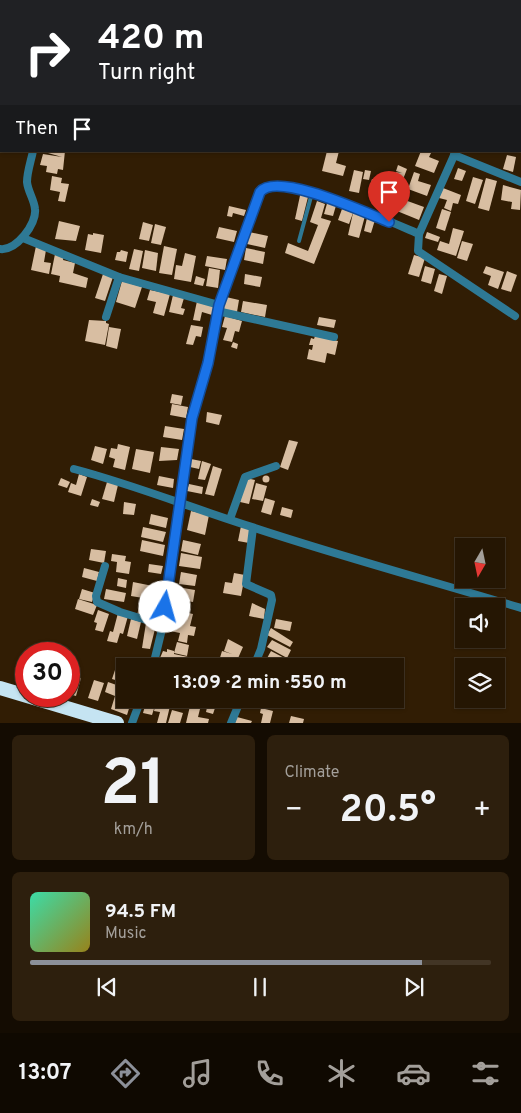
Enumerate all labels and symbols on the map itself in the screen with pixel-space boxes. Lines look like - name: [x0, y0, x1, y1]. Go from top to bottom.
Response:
- pin: [368, 171, 410, 222]
- north arrow: [455, 538, 505, 588]
- position arrow: [138, 580, 190, 632]
- speed limit sign: 30: [15, 642, 80, 707]

